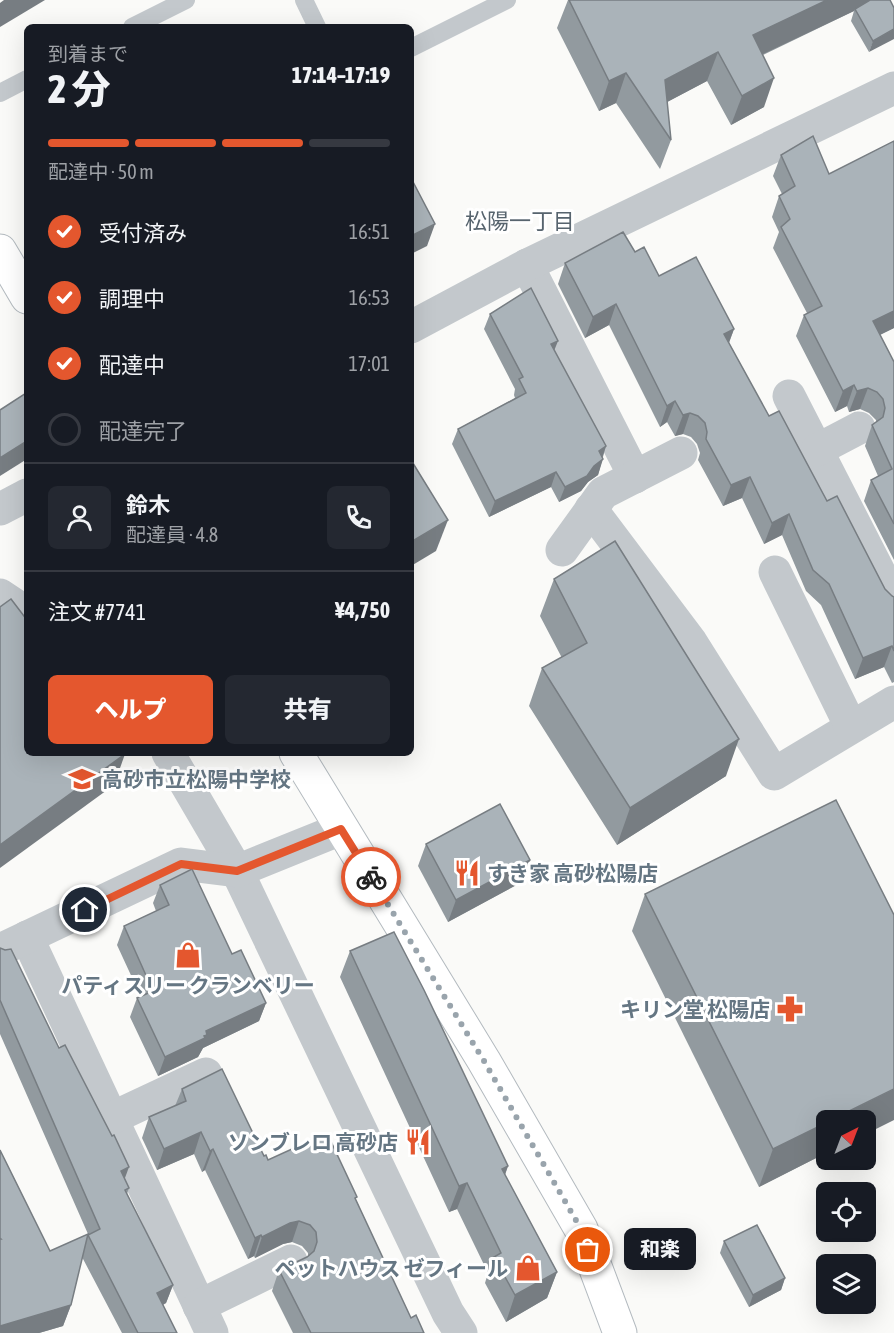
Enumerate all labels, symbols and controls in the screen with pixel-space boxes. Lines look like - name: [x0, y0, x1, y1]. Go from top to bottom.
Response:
- text: 到着まで: [48, 42, 128, 65]
- text: 17:14–17:19: [292, 62, 390, 88]
- text: 2 分: [48, 67, 111, 111]
- text: 配達中 · 50 m: [48, 160, 154, 183]
- district label: 松陽一丁目: [465, 208, 575, 234]
- icon: check: [48, 215, 81, 248]
- text: 受付済み: [99, 220, 187, 246]
- text: 16:51: [349, 220, 390, 243]
- icon: check: [48, 281, 81, 314]
- text: 調理中: [99, 286, 165, 312]
- text: 16:53: [349, 286, 390, 309]
- icon: check: [48, 347, 81, 380]
- text: 配達中: [99, 352, 165, 378]
- text: 17:01: [348, 352, 390, 375]
- text: 配達完了: [99, 418, 187, 444]
- button: person: [48, 486, 111, 549]
- button: phone: [327, 486, 390, 549]
- text: 鈴木: [126, 492, 170, 518]
- text: 配達員 · 4.8: [126, 523, 218, 546]
- text: ¥4,750: [335, 597, 390, 623]
- text: 注文 #7741: [48, 599, 146, 625]
- button: ヘルプ: [48, 675, 213, 744]
- button: 共有: [225, 675, 390, 744]
- school or university icon: 高砂市立松陽中学校: [67, 764, 97, 794]
- place label: 高砂市立松陽中学校: [102, 767, 291, 791]
- courier: [341, 847, 401, 907]
- restaurant icon: すき家 高砂松陽店: [452, 858, 482, 888]
- icon: bike: [355, 861, 388, 894]
- place label: すき家 高砂松陽店: [487, 861, 658, 885]
- pin: [59, 884, 110, 935]
- icon: home: [68, 893, 101, 926]
- shop icon: パティスリー クランベリー: [173, 940, 203, 970]
- place label: パティスリー クランベリー: [61, 973, 315, 997]
- pharmacy icon: キリン堂 松陽店: [775, 994, 805, 1024]
- place label: キリン堂 松陽店: [620, 997, 770, 1021]
- north arrow: [816, 1110, 876, 1170]
- map controls: [816, 1110, 876, 1314]
- restaurant icon: ソンブレロ 高砂店: [403, 1127, 433, 1157]
- place label: ソンブレロ 高砂店: [228, 1130, 398, 1154]
- button: locate: [816, 1182, 876, 1242]
- pin: [562, 1224, 613, 1275]
- callout: 和楽: [624, 1229, 696, 1271]
- icon: bag: [571, 1233, 604, 1266]
- text: 和楽: [640, 1237, 680, 1260]
- shop icon: ペットハウス ゼフィール: [513, 1253, 543, 1283]
- button: layers: [816, 1254, 876, 1314]
- place label: ペットハウス ゼフィール: [275, 1256, 508, 1280]

